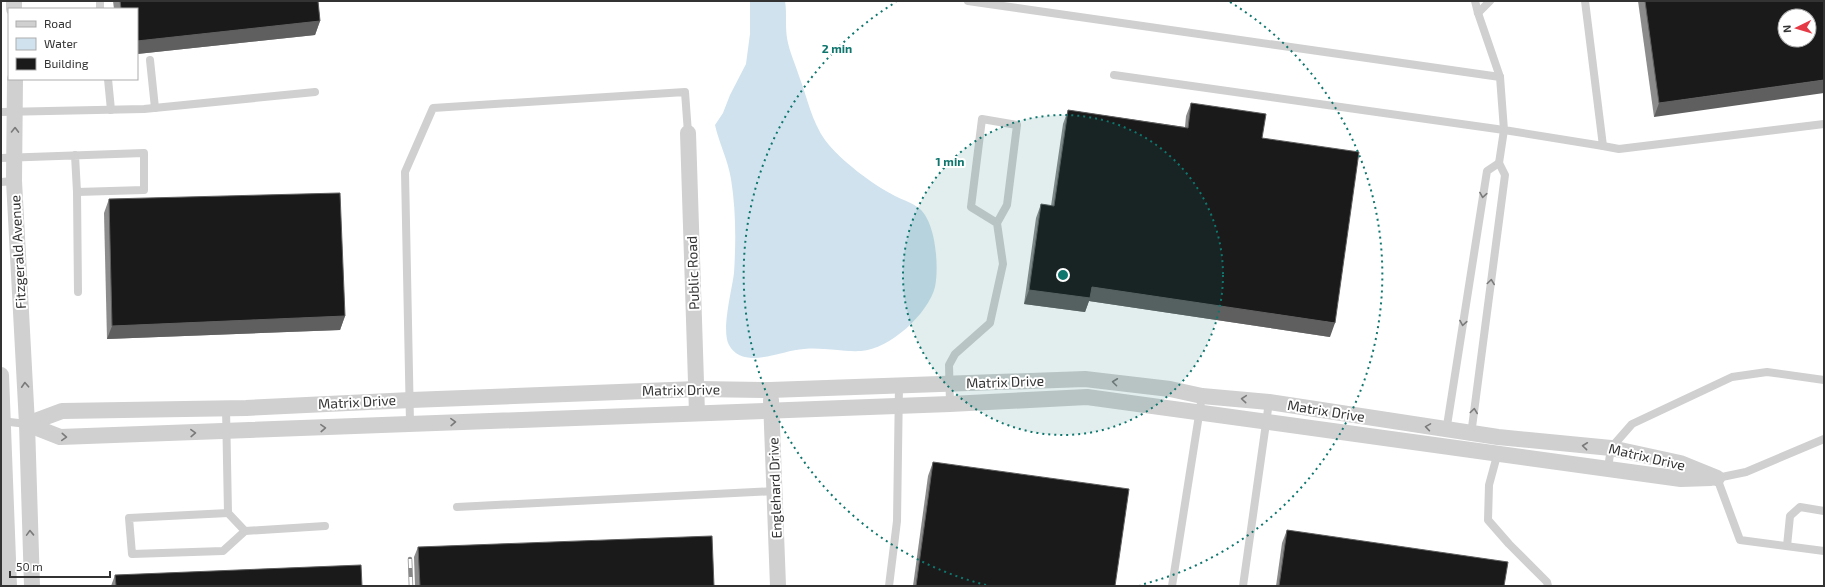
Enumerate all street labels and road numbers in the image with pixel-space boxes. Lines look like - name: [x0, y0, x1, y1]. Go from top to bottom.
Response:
- street label: Fitzgerald Avenue: [6, 195, 29, 309]
- street label: Public Road: [683, 236, 702, 310]
- street label: Matrix Drive: [966, 372, 1044, 391]
- street label: Matrix Drive: [642, 380, 720, 399]
- street label: Matrix Drive: [318, 391, 396, 412]
- street label: Matrix Drive: [1286, 396, 1366, 425]
- street label: Englehard Drive: [764, 437, 785, 539]
- street label: Matrix Drive: [1607, 439, 1687, 474]

